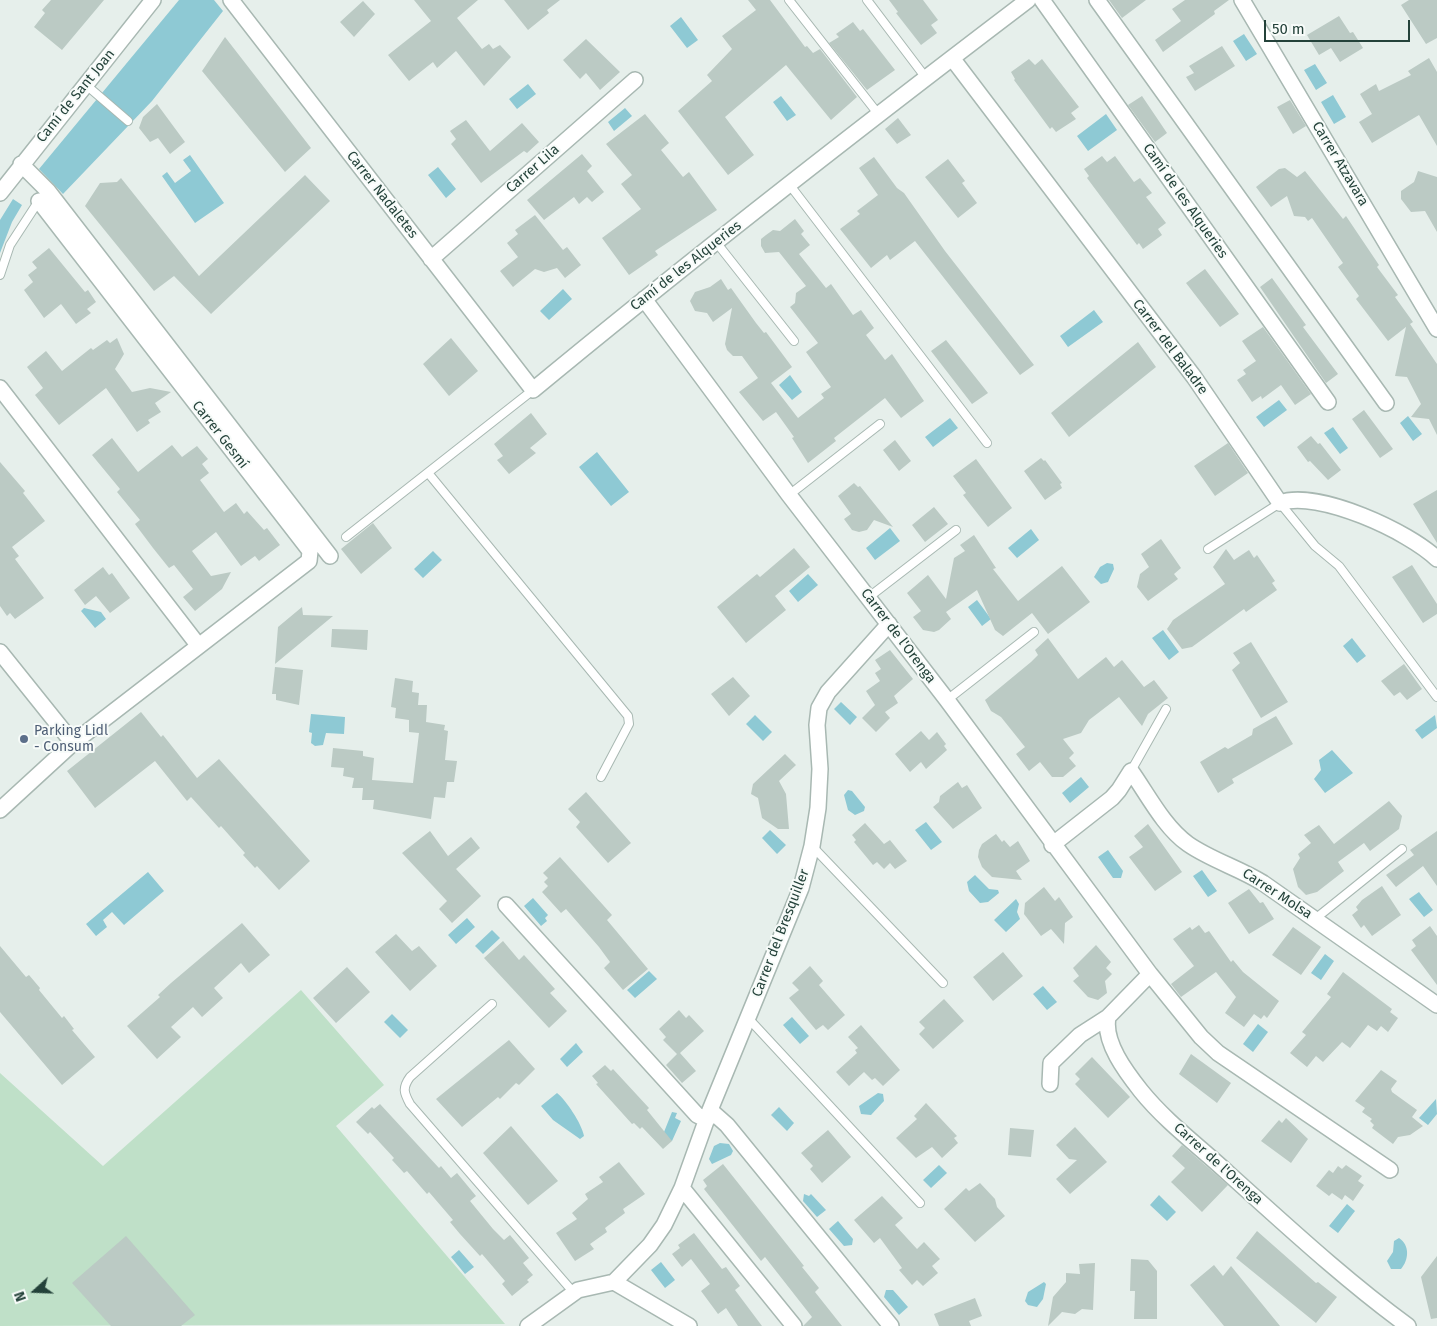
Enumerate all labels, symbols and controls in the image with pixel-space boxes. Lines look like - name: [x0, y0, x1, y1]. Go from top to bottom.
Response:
- scale bar: [1267, 10, 1413, 42]
- text: 50 m: [1272, 20, 1305, 38]
- street label: Camí de Sant Joan: [33, 46, 119, 146]
- street label: Carrer Atzavara: [1308, 119, 1372, 209]
- street label: Camí de les Alqueries: [1139, 140, 1231, 262]
- street label: Carrer Lila: [503, 141, 563, 197]
- street label: Carrer Nadaletes: [343, 148, 421, 242]
- street label: Camí de les Alqueries: [627, 217, 745, 315]
- street label: Carrer del Baladre: [1129, 296, 1211, 398]
- street label: Carrer Gesmí: [188, 398, 252, 472]
- street label: Carrer de l'Orenga: [857, 585, 939, 687]
- place label: Parking Lidl - Consum: [34, 723, 108, 756]
- marker: Parking Lidl - Consum: [18, 733, 30, 745]
- street label: Carrer Molsa: [1239, 865, 1315, 923]
- street label: Carrer del Bresquiller: [749, 867, 813, 999]
- street label: Carrer de l'Orenga: [1170, 1120, 1266, 1208]
- north arrow: [10, 1266, 60, 1316]
- text: N: [11, 1289, 30, 1304]

